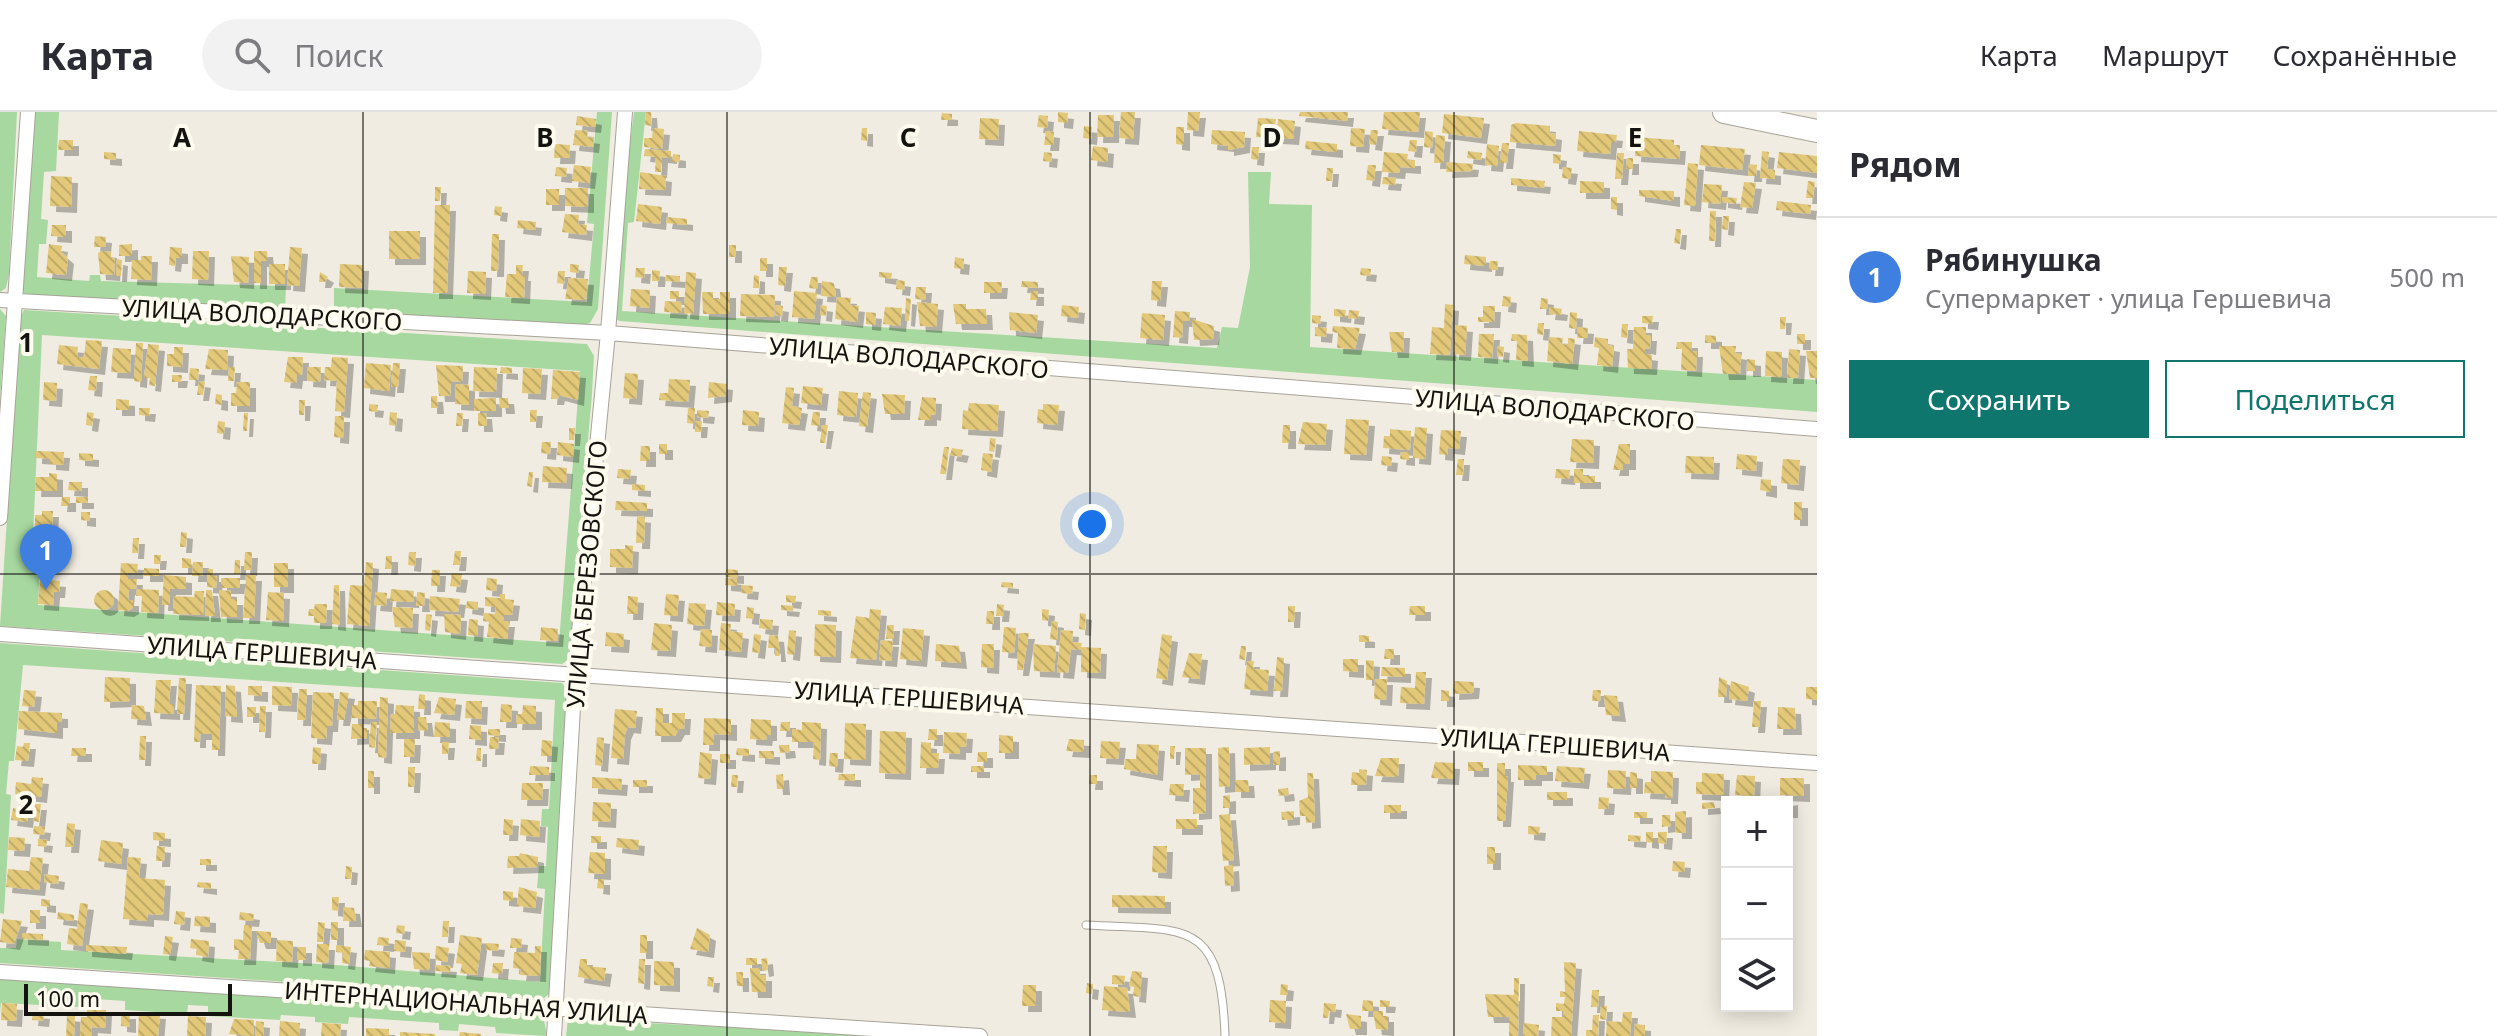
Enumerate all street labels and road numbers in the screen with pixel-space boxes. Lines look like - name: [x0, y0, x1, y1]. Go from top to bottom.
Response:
- street label: УЛИЦА ВОЛОДАРСКОГО: [121, 290, 403, 338]
- street label: УЛИЦА ВОЛОДАРСКОГО: [768, 328, 1050, 386]
- street label: УЛИЦА ВОЛОДАРСКОГО: [1414, 380, 1696, 438]
- street label: УЛИЦА БЕРЕЗОВСКОГО: [558, 439, 614, 709]
- street label: УЛИЦА ГЕРШЕВИЧА: [146, 628, 379, 677]
- street label: УЛИЦА ГЕРШЕВИЧА: [793, 673, 1026, 722]
- street label: УЛИЦА ГЕРШЕВИЧА: [1439, 720, 1672, 769]
- street label: ИНТЕРНАЦИОНАЛЬНАЯ УЛИЦА: [283, 973, 650, 1031]

